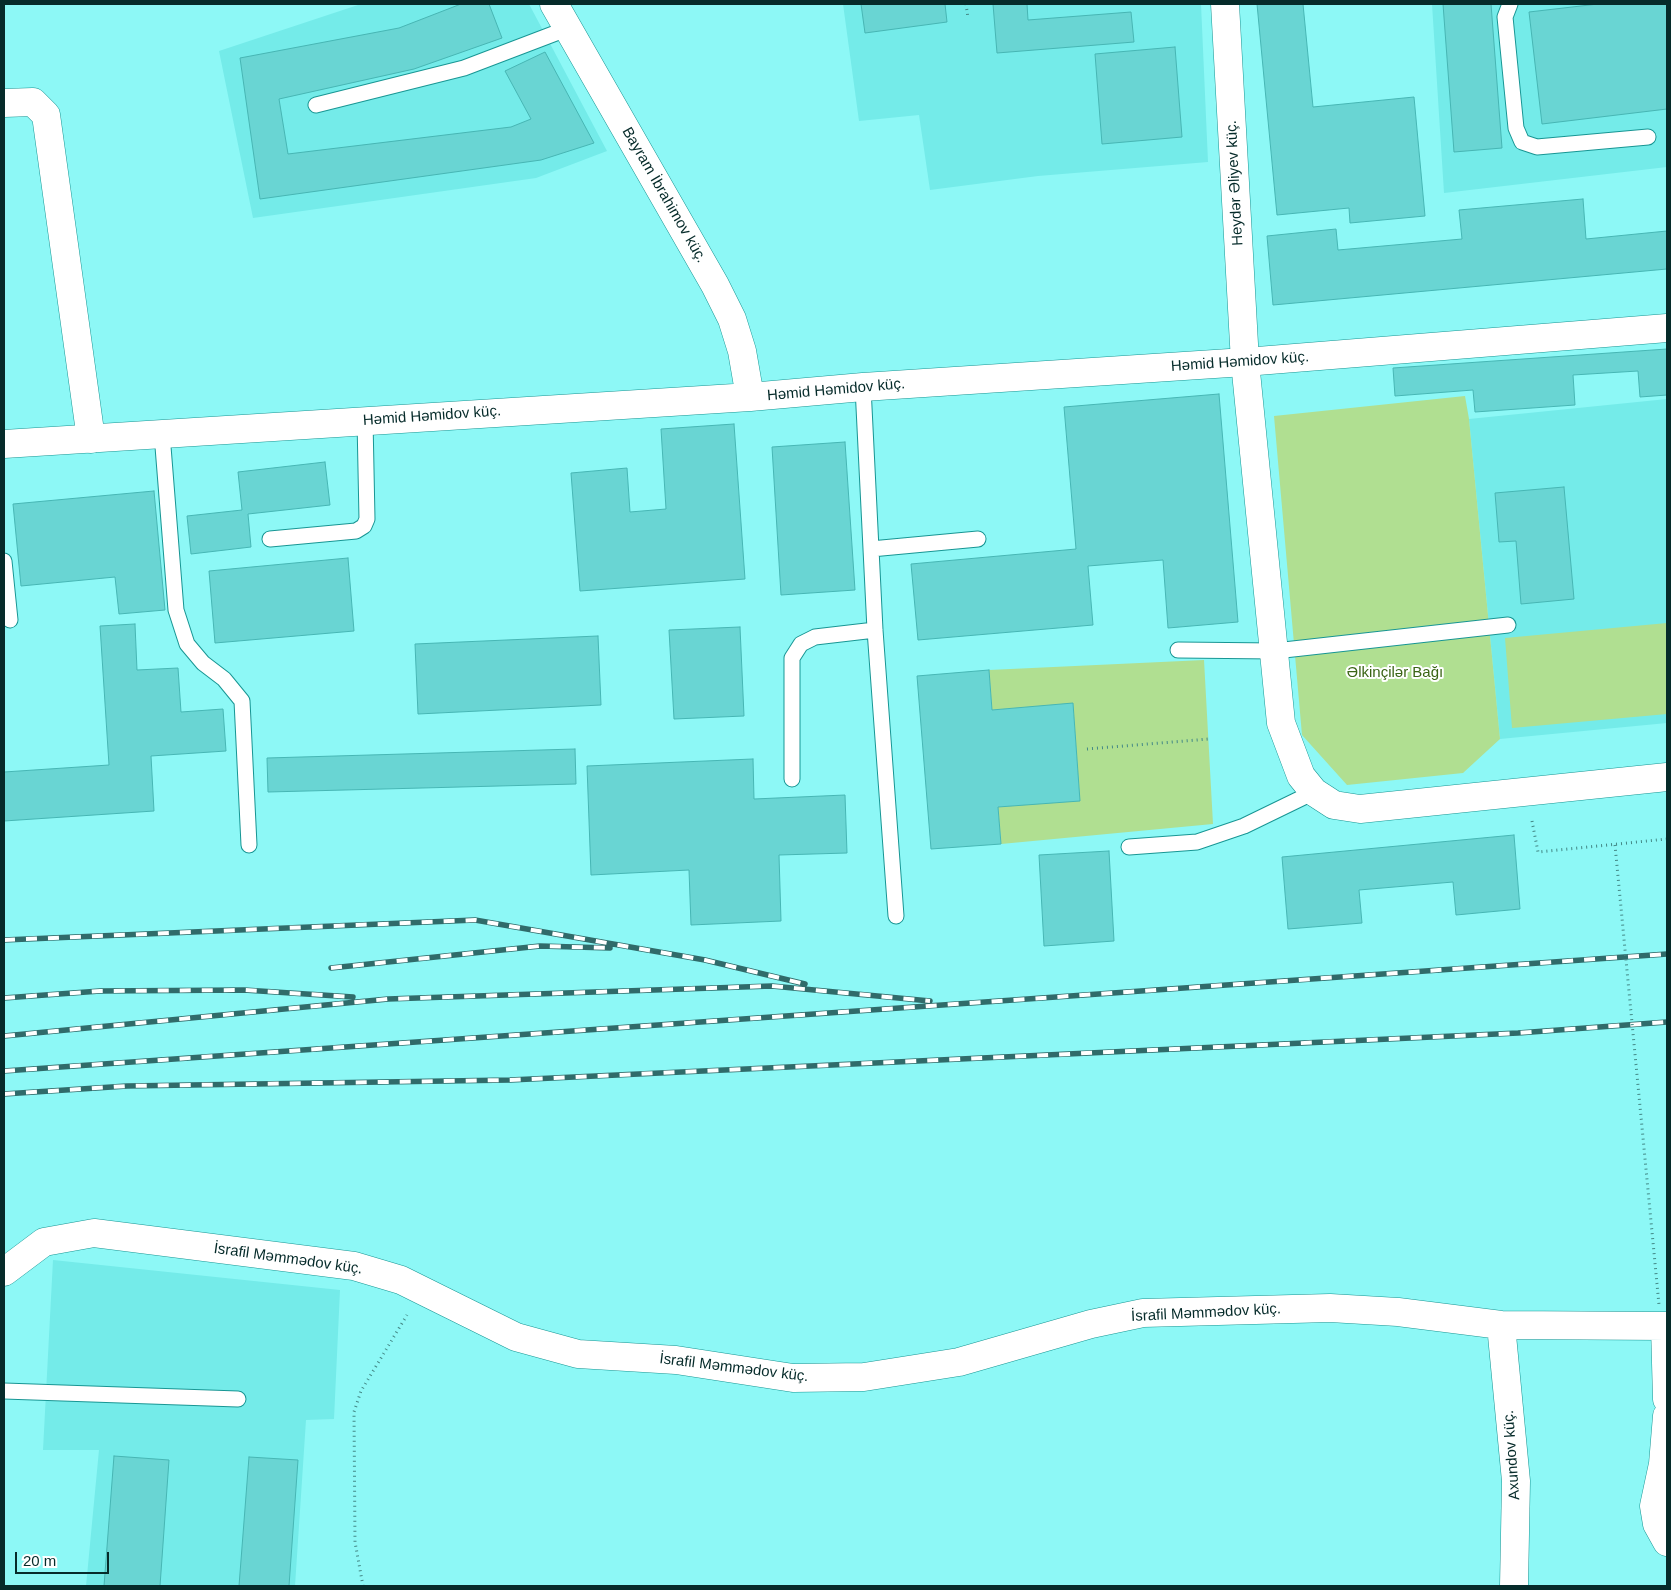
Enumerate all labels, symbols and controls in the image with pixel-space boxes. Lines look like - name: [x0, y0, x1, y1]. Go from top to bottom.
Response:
- street label: Heydər Əliyev küç.: [1223, 120, 1247, 246]
- street label: Bayram İbrahimov küç.: [618, 124, 710, 266]
- street label: Həmid Həmidov küç.: [1170, 348, 1310, 376]
- street label: Həmid Həmidov küç.: [766, 375, 906, 405]
- street label: Həmid Həmidov küç.: [362, 402, 502, 430]
- park label: Əlkinçilər Bağı: [1347, 664, 1443, 682]
- street label: İsrafil Məmmədov küç.: [212, 1240, 364, 1278]
- street label: İsrafil Məmmədov küç.: [1131, 1300, 1281, 1326]
- street label: İsrafil Məmmədov küç.: [658, 1350, 810, 1386]
- street label: Axundov küç.: [1500, 1409, 1524, 1501]
- scale bar: [18, 1542, 111, 1574]
- text: 20 m: [23, 1552, 56, 1569]

